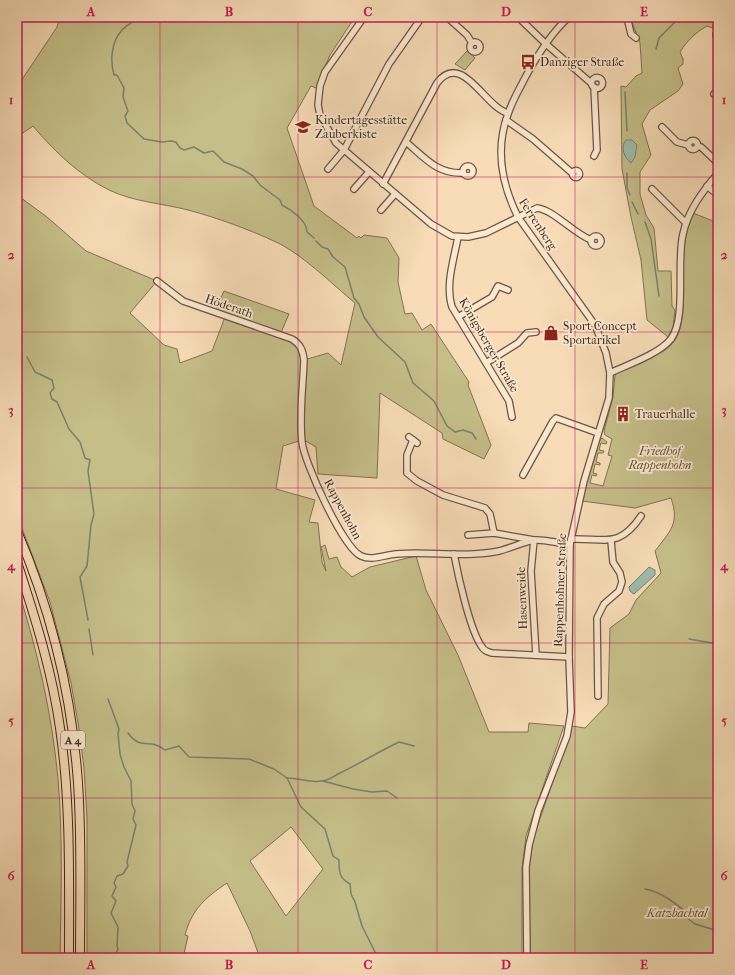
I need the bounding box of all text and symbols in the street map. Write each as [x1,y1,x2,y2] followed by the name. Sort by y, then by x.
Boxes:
[86,4,96,19] text: A
[225,4,234,19] text: B
[364,4,373,19] text: C
[501,4,511,19] text: D
[640,4,648,19] text: E
[519,53,537,71] bus stop icon: Danziger Straße
[540,55,624,69] place label: Danziger Straße
[9,92,14,107] text: 1
[722,92,727,107] text: 1
[315,113,407,141] place label: Kindertagesstätte Zauberkiste
[294,118,312,136] school or university icon: Kindertagesstätte Zauberkiste
[516,195,560,253] street label: Ferrenberg
[8,247,15,262] text: 2
[721,247,728,262] text: 2
[203,291,255,321] street label: Höderath
[456,295,522,395] street label: Königsberger Straße
[563,319,637,347] place label: Sport Concept Sportarikel
[542,324,560,342] shop icon: Sport Concept Sportarikel
[8,402,14,418] text: 3
[721,402,727,418] text: 3
[614,405,632,423] building icon: Trauerhalle
[635,407,695,421] place label: Trauerhalle
[627,444,692,472] park label: Friedhof Rappenhohn
[321,476,365,542] street label: Rappenhohn
[551,533,569,647] street label: Rappenhohner Straße
[6,558,16,574] text: 4
[719,558,729,574] text: 4
[514,566,530,630] street label: Hasenweide
[8,713,14,728] text: 5
[721,713,727,728] text: 5
[61,731,85,749] road number: A 4
[7,868,15,883] text: 6
[720,868,728,883] text: 6
[646,906,709,920] park label: Katzbachtal
[86,957,96,972] text: A
[225,957,234,972] text: B
[364,957,373,972] text: C
[501,957,511,972] text: D
[640,957,648,972] text: E

